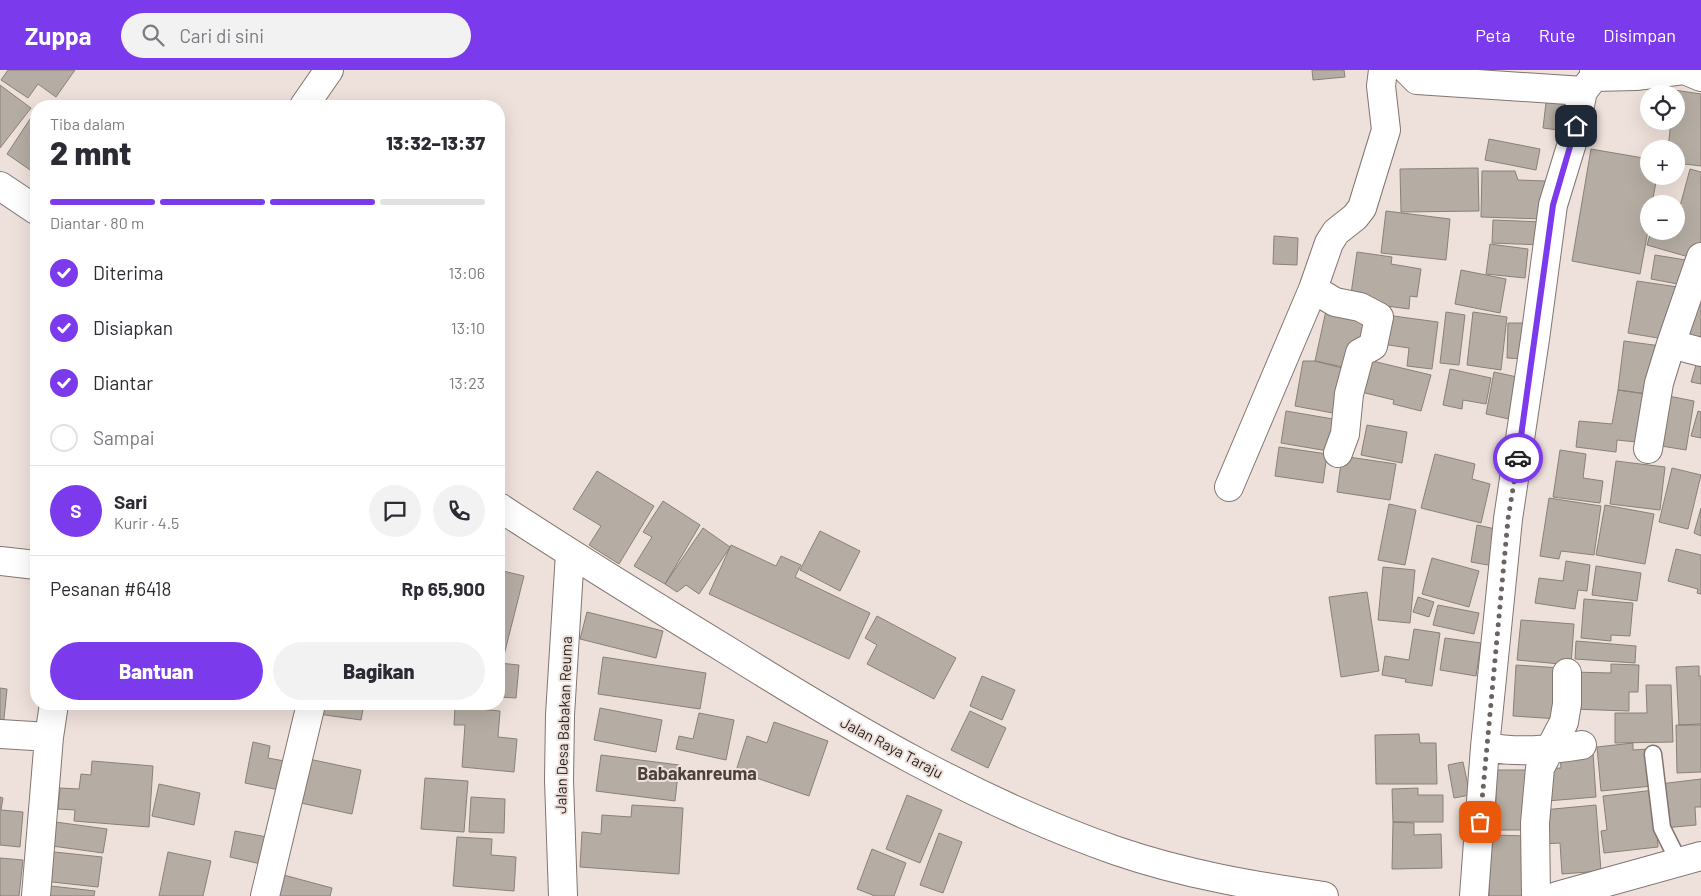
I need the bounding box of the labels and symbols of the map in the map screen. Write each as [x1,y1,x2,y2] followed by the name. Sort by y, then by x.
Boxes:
[1555,105,1597,147] pin
[1493,433,1543,483] courier
[551,636,575,814] street label: Jalan Desa Babakan Reuma
[838,712,946,782] street label: Jalan Raya Taraju
[637,762,757,784] district label: Babakanreuma
[1459,801,1501,843] pin

